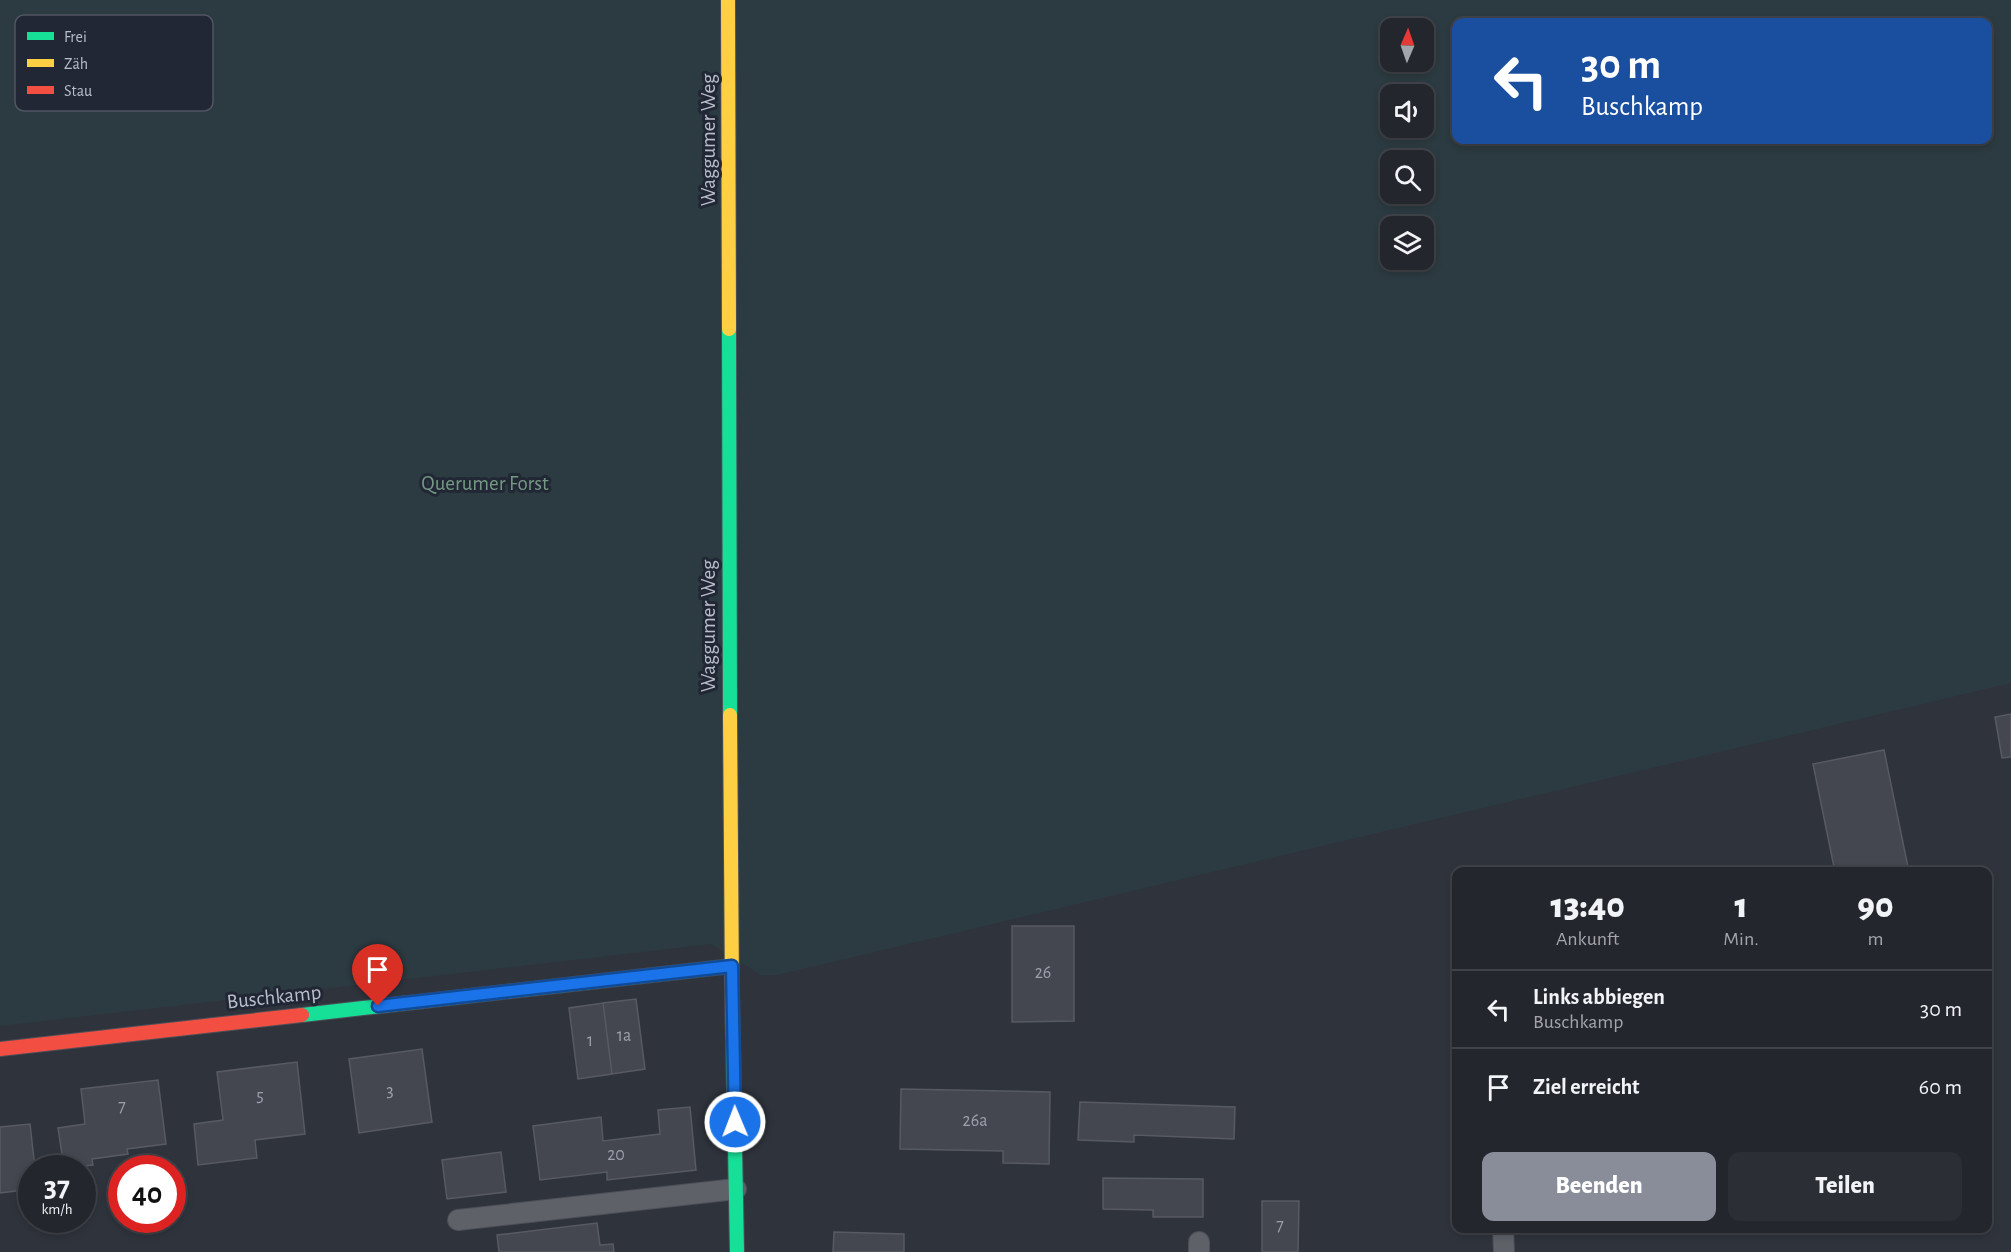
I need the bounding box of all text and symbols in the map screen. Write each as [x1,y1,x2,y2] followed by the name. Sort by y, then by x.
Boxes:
[15,15,213,111] legend
[1380,18,1434,72] north arrow
[1380,18,1434,270] map controls
[64,29,87,45] text: Frei
[1482,42,1560,120] icon: left
[1581,44,1661,86] text: 30 m
[64,56,88,72] text: Zäh
[698,73,719,206] street label: Waggumer Weg
[64,83,92,99] text: Stau
[1380,84,1434,138] button: sound
[1581,93,1703,120] text: Buschkamp
[1380,150,1434,204] button: search
[1380,216,1434,270] button: layers
[421,473,549,494] park label: Querumer Forst
[698,559,719,692] street label: Waggumer Weg
[1550,888,1625,924] text: 13:40
[1734,888,1748,924] text: 1
[1857,888,1894,924] text: 90
[1556,929,1619,949] text: Ankunft
[1723,929,1759,949] text: Min.
[1867,929,1883,949] text: m
[352,944,403,1006] pin
[361,953,394,986] icon: arrive
[1035,964,1051,982] house number: 26
[226,982,322,1012] street label: Buschkamp
[1533,986,1665,1008] text: Links abbiegen
[1482,993,1515,1026] icon: left
[1920,998,1962,1020] text: 30 m
[1533,1012,1623,1032] text: Buschkamp
[617,1027,631,1045] house number: 1a
[587,1032,593,1050] house number: 1
[1482,1071,1515,1104] icon: arrive
[1533,1076,1640,1098] text: Ziel erreicht
[1919,1076,1962,1098] text: 60 m
[386,1082,394,1100] house number: 3
[256,1087,264,1105] house number: 5
[703,1090,767,1154] position arrow
[118,1098,126,1116] house number: 7
[963,1112,987,1130] house number: 26a
[607,1146,625,1164] house number: 20
[1482,1152,1716,1221] button: Beenden
[1728,1152,1962,1221] button: Teilen
[108,1155,186,1233] speed limit sign: 40
[44,1172,70,1202] text: 37
[42,1202,72,1217] text: km/h
[1276,1217,1284,1235] house number: 7

